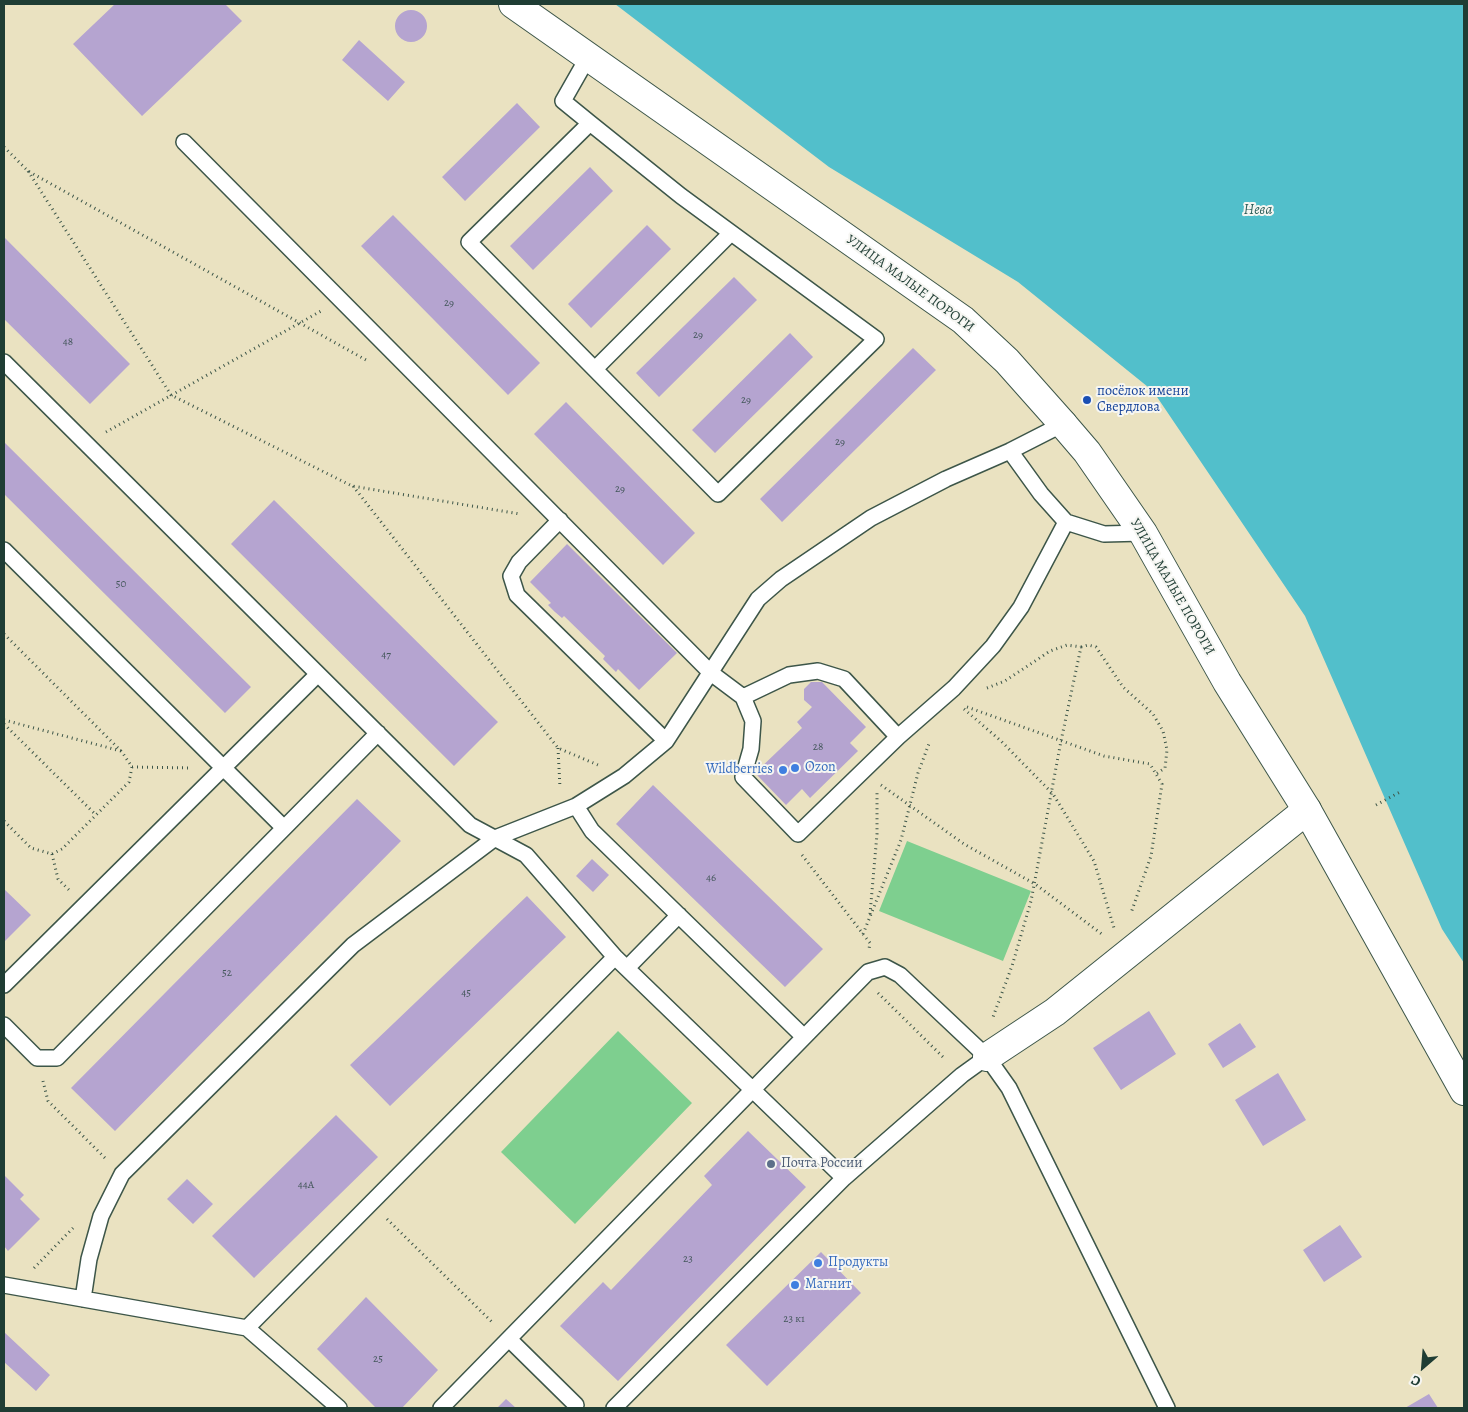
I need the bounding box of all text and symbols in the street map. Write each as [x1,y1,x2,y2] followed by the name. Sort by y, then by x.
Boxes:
[1244,201,1272,219] water label: Нева
[842,232,978,336] street label: УЛИЦА МАЛЫЕ ПОРОГИ
[444,296,454,310] house number: 29
[693,328,703,342] house number: 29
[63,335,73,349] house number: 48
[1097,384,1189,417] place label: посёлок имени Свердлова
[741,393,751,407] house number: 29
[1081,394,1093,406] marker: посёлок имени Свердлова
[835,435,845,449] house number: 29
[615,482,625,496] house number: 29
[1126,516,1218,658] street label: УЛИЦА МАЛЫЕ ПОРОГИ
[116,577,126,591] house number: 50
[381,648,391,662] house number: 47
[813,740,823,754] house number: 28
[805,760,836,776] place label: Ozon
[706,762,773,778] place label: Wildberries
[789,762,801,774] marker: Ozon
[777,764,789,776] marker: Wildberries
[706,871,716,885] house number: 46
[222,966,232,980] house number: 52
[461,986,471,1000] house number: 45
[781,1156,862,1172] place label: Почта России
[765,1158,777,1170] marker: Почта России
[298,1178,314,1192] house number: 44А
[683,1252,693,1266] house number: 23
[828,1255,888,1271] place label: Продукты
[812,1257,824,1269] marker: Продукты
[805,1277,852,1293] place label: Магнит
[789,1279,801,1291] marker: Магнит
[783,1312,805,1326] house number: 23 к1
[1398,1342,1448,1392] north arrow
[373,1352,383,1366] house number: 25
[1408,1370,1424,1391] text: С

